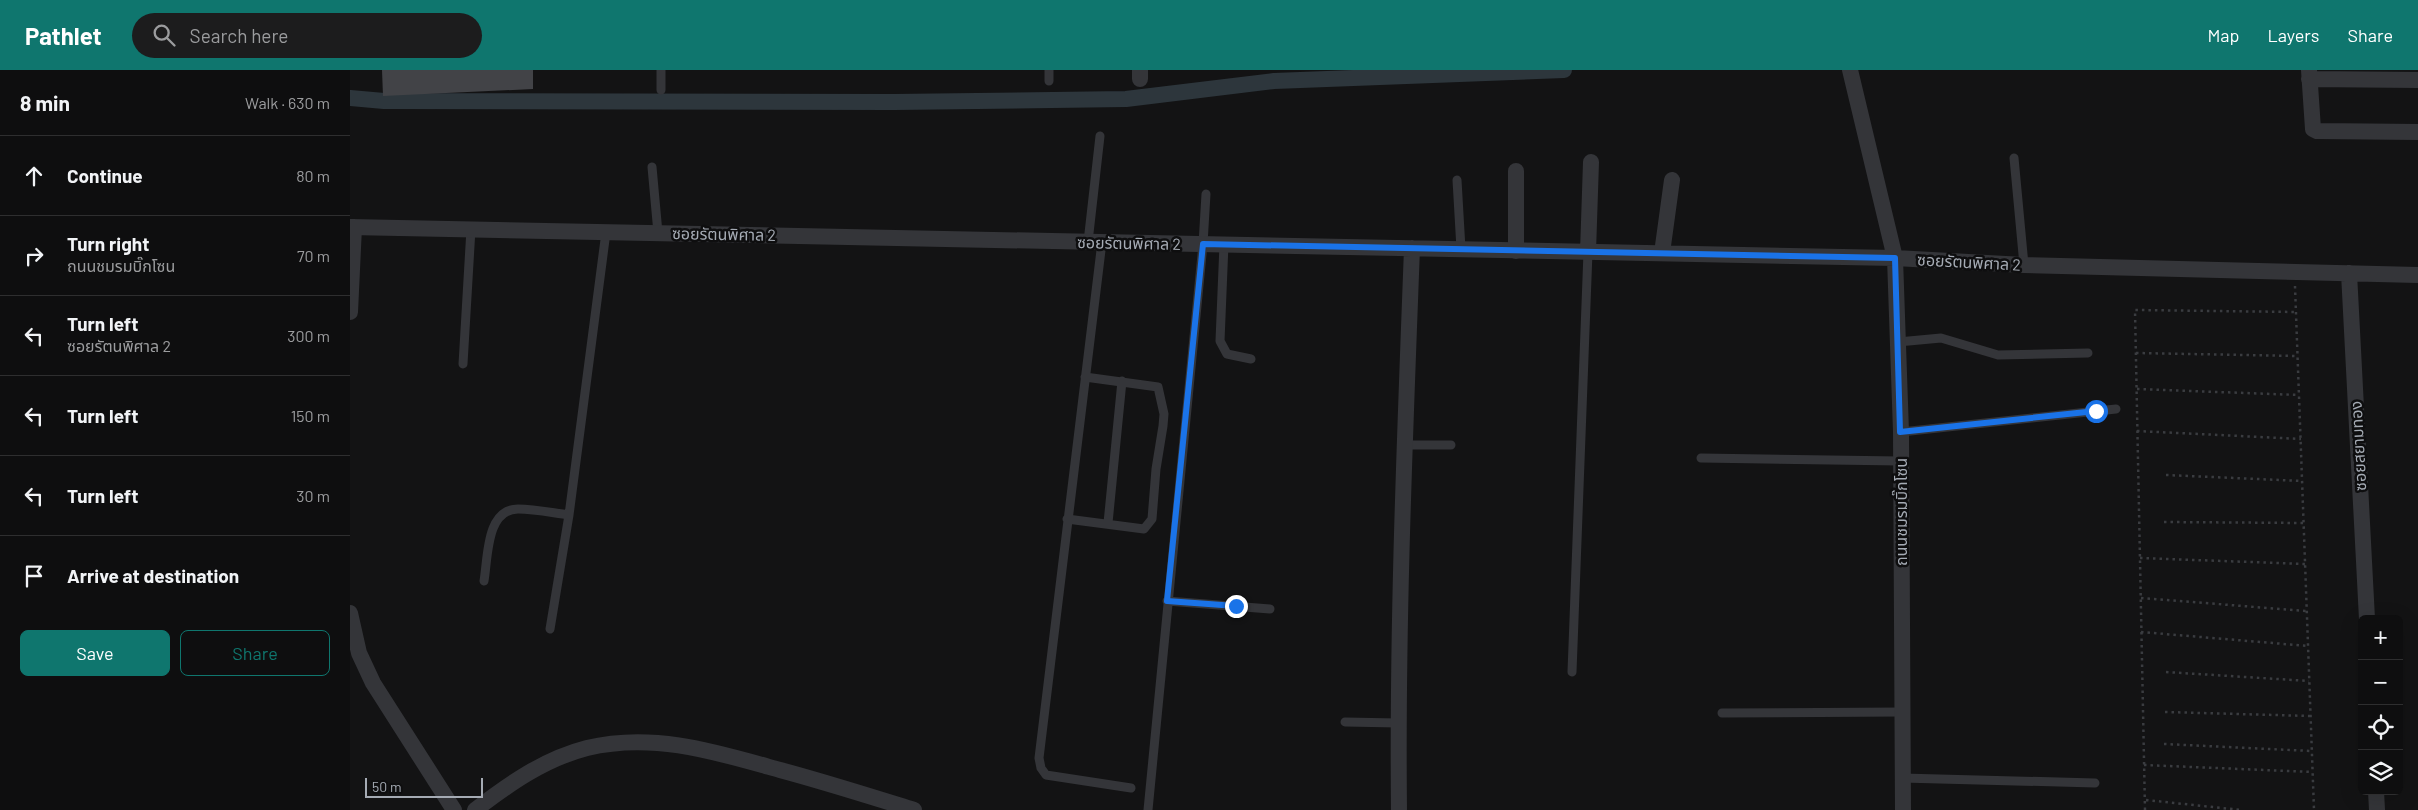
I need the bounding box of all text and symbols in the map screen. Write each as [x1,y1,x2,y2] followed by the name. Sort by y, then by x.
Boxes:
[132,13,482,58] search box
[25,21,102,50] text: Pathlet
[150,21,178,49] icon: search
[190,24,288,47] text: Search here
[2207,24,2239,46] text: Map
[2267,24,2320,46] text: Layers
[2348,24,2393,46] text: Share
[20,90,70,115] text: 8 min
[245,93,330,112] text: Walk · 630 m
[20,162,48,190] icon: ahead
[67,164,143,187] text: Continue
[296,166,330,185] text: 80 m
[672,223,776,244] street label: ซอยรัตนพิศาล 2
[67,232,149,255] text: Turn right
[1077,232,1181,253] street label: ซอยรัตนพิศาล 2
[20,242,48,270] icon: right
[297,246,330,265] text: 70 m
[1917,249,2021,274] street label: ซอยรัตนพิศาล 2
[67,256,175,275] text: ถนนชมรมบิ๊กโซน
[67,312,138,335] text: Turn left
[20,322,48,350] icon: left
[287,326,330,345] text: 300 m
[67,336,171,355] text: ซอยรัตนพิศาล 2
[2085,400,2108,423] route start
[2346,401,2369,492] street label: ซอยสยามทอง
[20,402,48,430] icon: left
[67,404,138,427] text: Turn left
[291,406,330,425] text: 150 m
[1891,458,1910,566] street label: ถนนชมรมบิ๊กโซน
[20,482,48,510] icon: left
[67,484,138,507] text: Turn left
[296,486,330,505] text: 30 m
[20,562,48,590] icon: arrive
[67,564,239,587] text: Arrive at destination
[1225,595,1248,618] route end
[2358,615,2403,795] map controls
[2358,615,2403,660] button: +
[20,630,170,676] button: Save
[180,630,330,676] button: Share
[2358,660,2403,705] button: −
[2358,705,2403,750] button: locate
[2358,750,2403,795] button: layers
[365,775,482,798] scale bar
[372,778,401,795] text: 50 m

